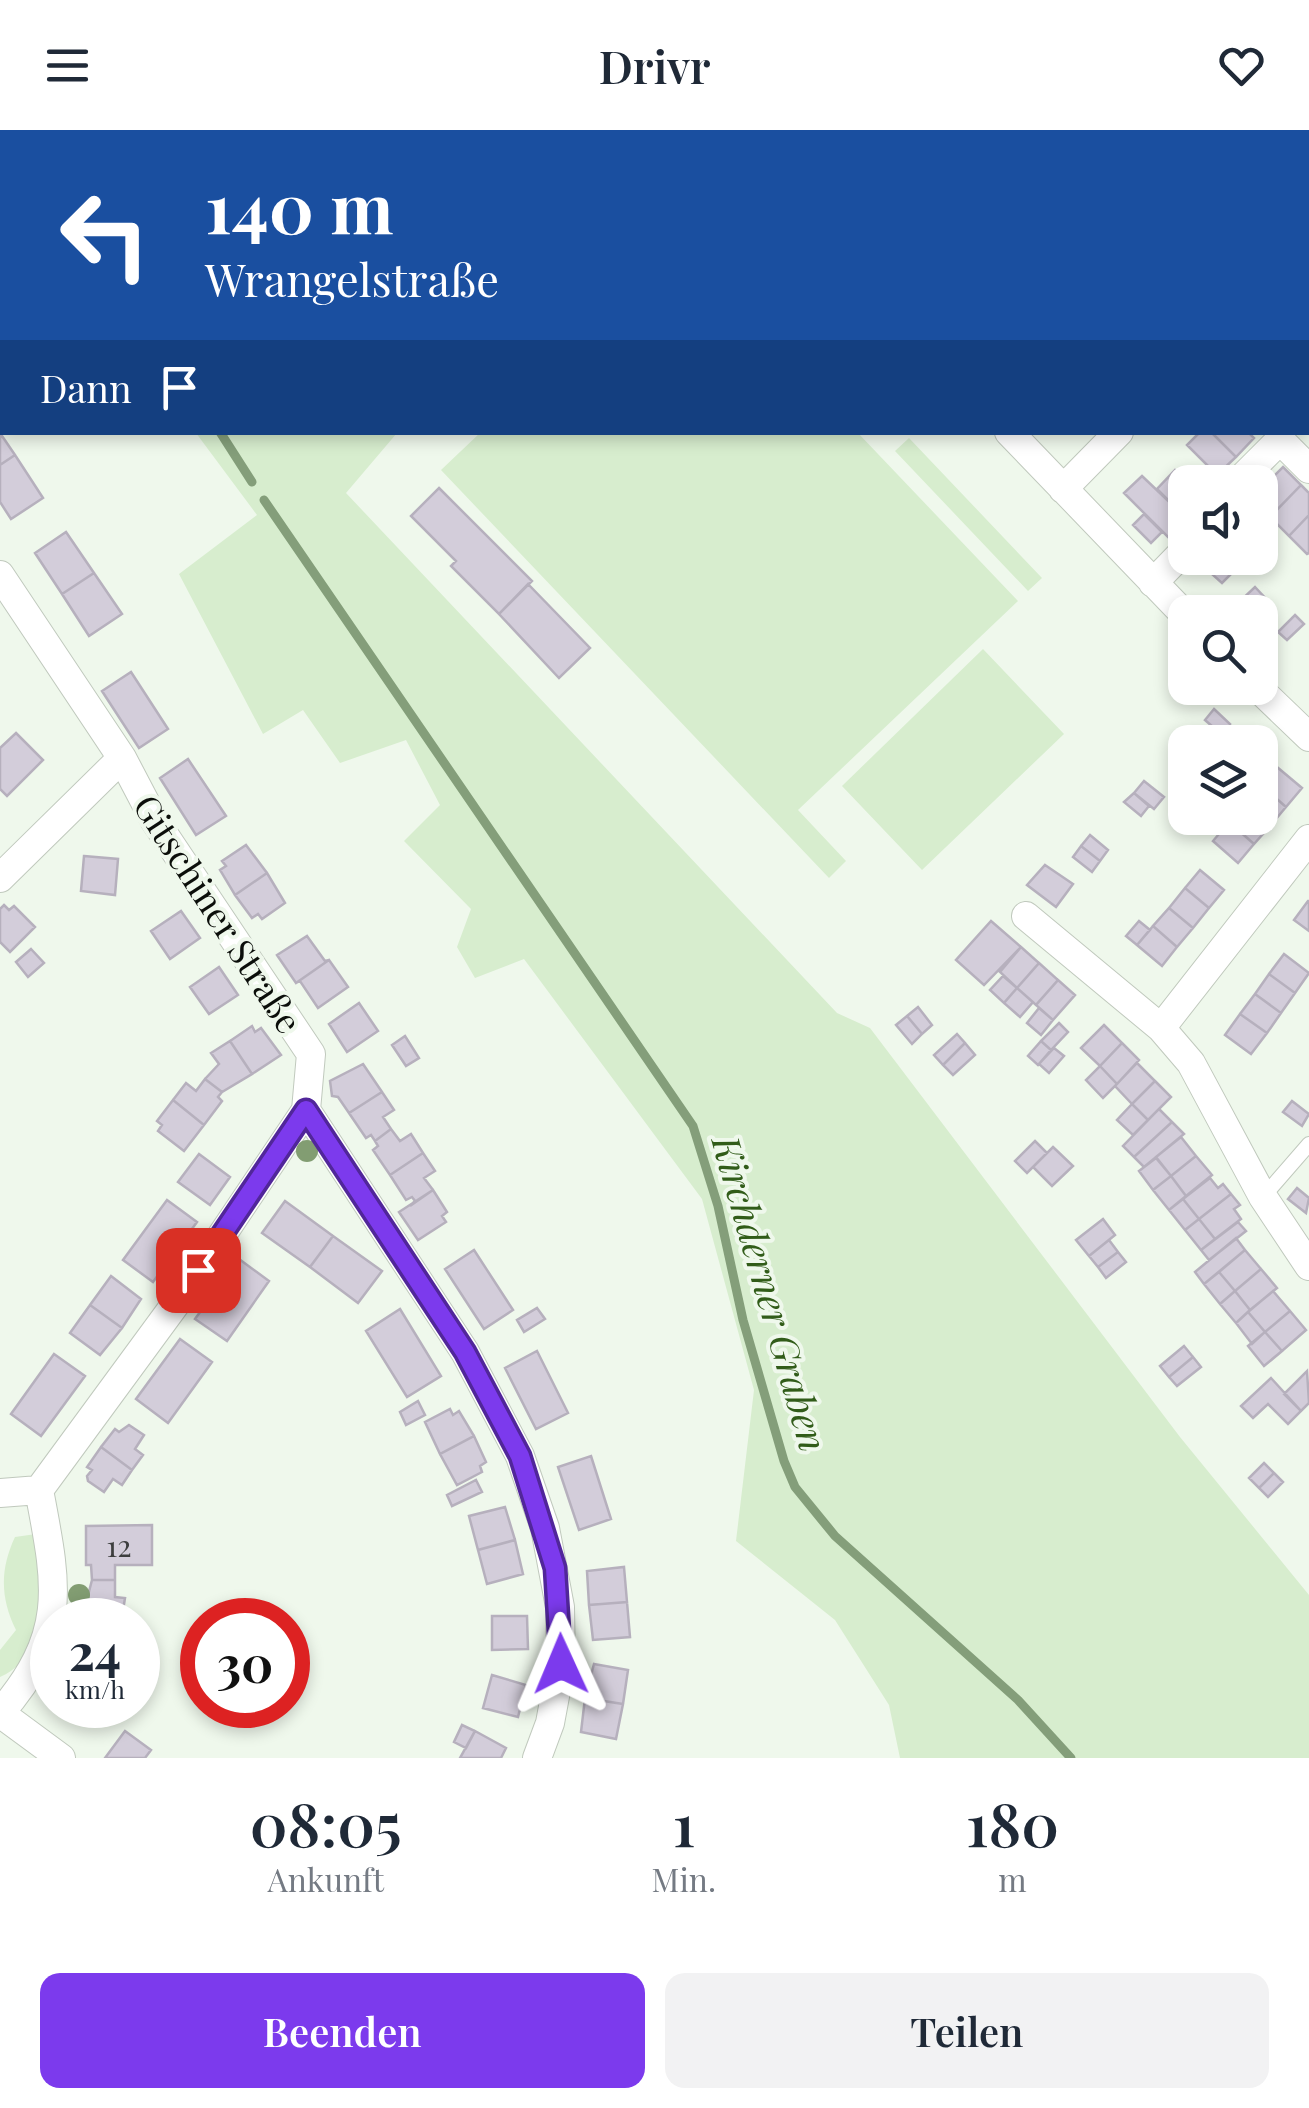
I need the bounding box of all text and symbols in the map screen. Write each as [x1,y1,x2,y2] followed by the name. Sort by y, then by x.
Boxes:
[599,35,710,95] text: Drivr
[40,38,95,93] icon: menu
[1214,38,1269,93] icon: heart
[205,158,394,252] text: 140 m
[40,170,170,300] icon: left
[205,248,499,308] text: Wrangelstraße
[152,360,207,415] icon: arrive
[40,362,132,413] text: Dann
[1168,465,1278,835] map controls
[1168,465,1278,575] button: sound
[1168,595,1278,705] button: search
[1168,725,1278,835] button: layers
[124,785,314,1041] street label: Gitschiner Straße
[701,1127,840,1457] water label: Kirchderner Graben
[156,1228,241,1313] pin
[171,1243,226,1298] icon: arrive
[106,1525,132,1565] house number: 12
[180,1598,310,1728] speed limit sign: 30
[509,1612,613,1716] position arrow
[69,1617,121,1684] text: 24
[65,1672,125,1705] text: km/h
[250,1782,402,1862] text: 08:05
[672,1782,695,1862] text: 1
[966,1782,1059,1862] text: 180
[268,1857,384,1900] text: Ankunft
[652,1857,716,1900] text: Min.
[998,1857,1027,1900] text: m
[40,1973,645,2088] button: Beenden
[665,1973,1269,2088] button: Teilen

